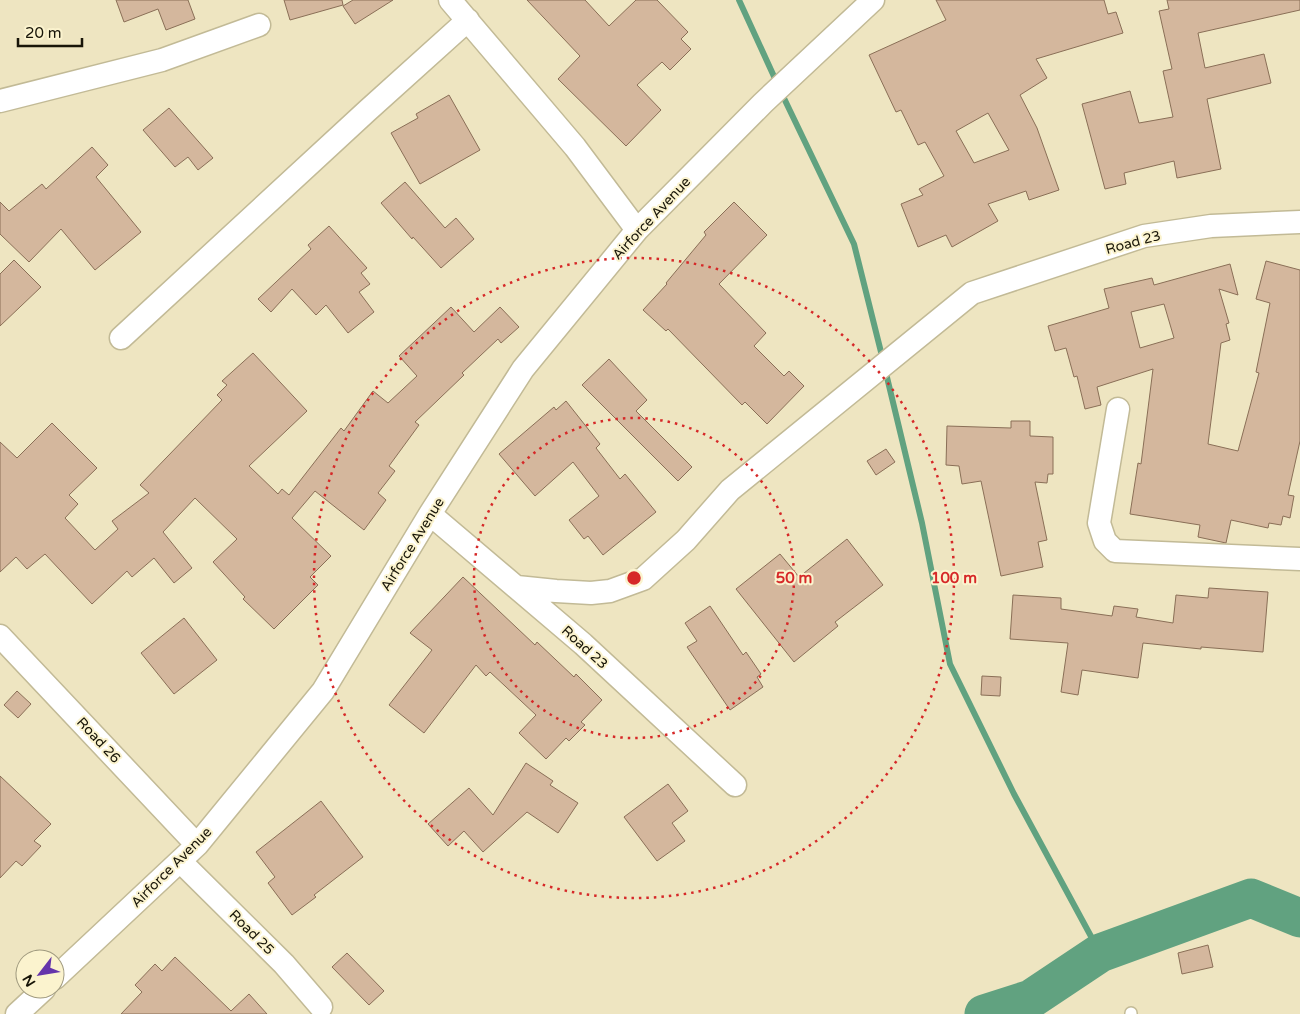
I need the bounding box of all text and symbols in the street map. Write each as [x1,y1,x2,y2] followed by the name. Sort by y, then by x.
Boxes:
[18,15,81,47] scale bar
[25,24,62,42] text: 20 m
[609,173,694,263] street label: Airforce Avenue
[1104,227,1163,258] street label: Road 23
[377,494,448,594] street label: Airforce Avenue
[625,569,643,587] centre of rings
[776,569,812,587] text: 50 m
[931,569,977,587] text: 100 m
[558,622,611,673] street label: Road 23
[73,714,124,767] street label: Road 26
[128,824,215,911] street label: Airforce Avenue
[226,906,278,958] street label: Road 25
[15,949,65,999] north arrow
[19,971,39,990] text: N

